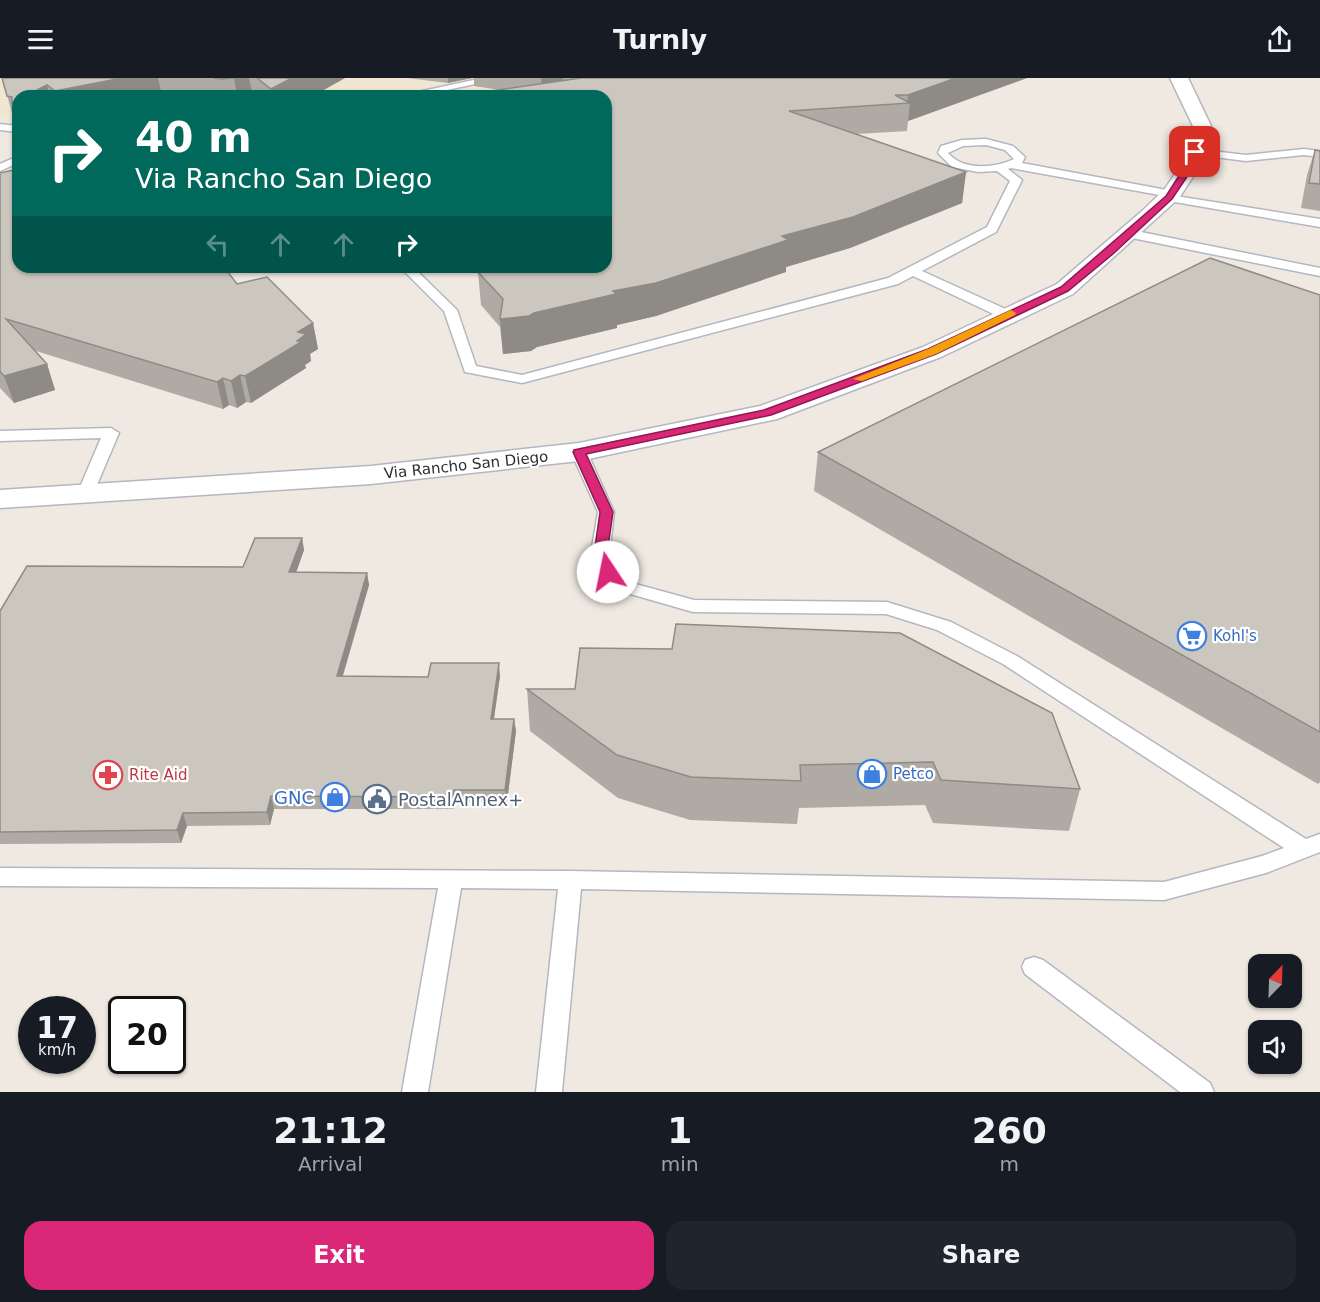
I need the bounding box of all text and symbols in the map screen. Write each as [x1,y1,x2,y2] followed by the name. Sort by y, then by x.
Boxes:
[24,23,57,56] icon: menu
[1263,23,1296,56] icon: share
[613,24,707,55] text: Turnly
[135,113,252,162] text: 40 m
[36,114,114,192] icon: right
[1169,126,1220,177] pin
[1178,135,1211,168] icon: arrive
[135,163,432,194] text: Via Rancho San Diego
[201,228,234,261] icon: left
[264,228,297,261] icon: ahead
[327,228,360,261] icon: ahead
[390,228,423,261] icon: right
[383,447,549,483] street label: Via Rancho San Diego
[576,540,640,604] position arrow
[1176,620,1208,652] supermarket icon: Kohl's
[1213,627,1257,645] place label: Kohl's
[856,758,888,790] shop icon: Petco
[92,759,124,791] pharmacy icon: Rite Aid
[893,765,934,783] place label: Petco
[129,766,187,784] place label: Rite Aid
[319,781,351,813] shop icon: GNC
[361,783,393,815] public building icon: PostalAnnex+
[274,787,314,808] place label: GNC
[398,789,523,810] place label: PostalAnnex+
[1248,954,1302,1008] north arrow
[1248,954,1302,1074] map controls
[108,996,186,1074] speed limit sign: 20
[36,1010,78,1045] text: 17
[1248,1020,1302,1074] button: sound
[38,1041,76,1059] text: km/h
[273,1110,388,1151] text: 21:12
[667,1110,692,1151] text: 1
[972,1110,1047,1151] text: 260
[298,1152,363,1176] text: Arrival
[661,1152,699,1176] text: min
[1000,1152,1019,1176] text: m
[24,1221,654,1290] button: Exit
[666,1221,1296,1290] button: Share

